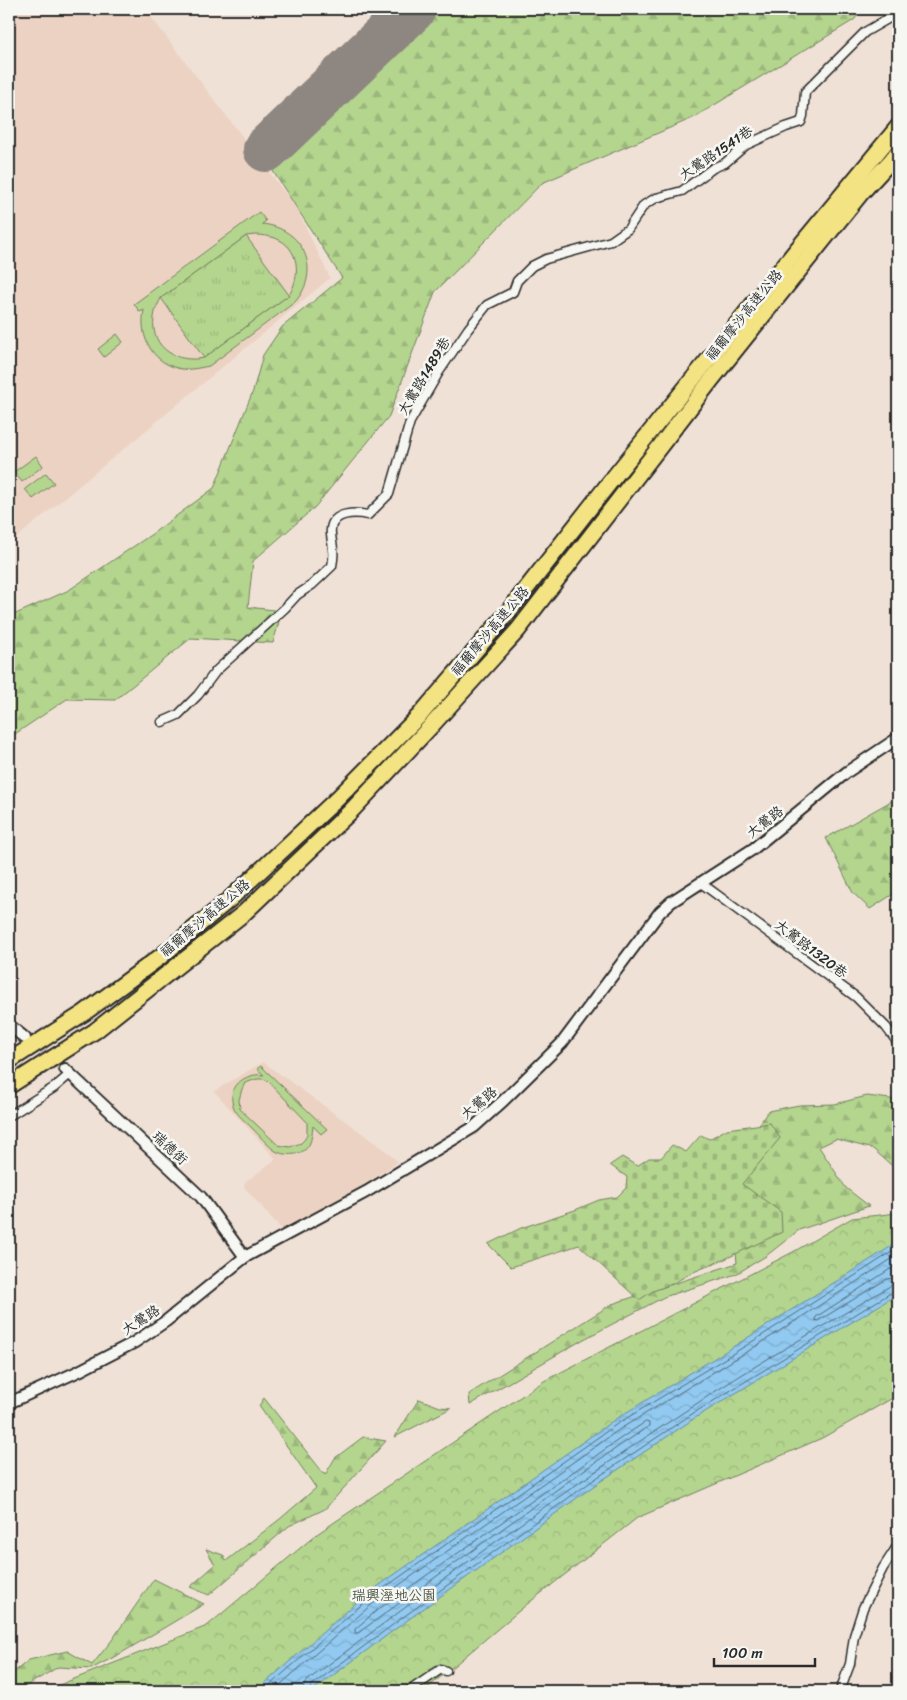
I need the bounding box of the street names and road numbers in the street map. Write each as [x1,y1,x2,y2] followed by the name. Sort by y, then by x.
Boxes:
[674,118,759,187] street label: 大鶯路1541巷
[699,264,789,366] street label: 福爾摩沙高速公路
[391,331,458,420] street label: 大鶯路1489巷
[444,580,536,682] street label: 福爾摩沙高速公路
[741,799,789,845] street label: 大鶯路
[154,872,256,964] street label: 福爾摩沙高速公路
[769,913,854,986] street label: 大鶯路1320巷
[455,1080,503,1126] street label: 大鶯路
[145,1124,194,1171] street label: 瑞德街
[117,1298,165,1342] street label: 大鶯路

